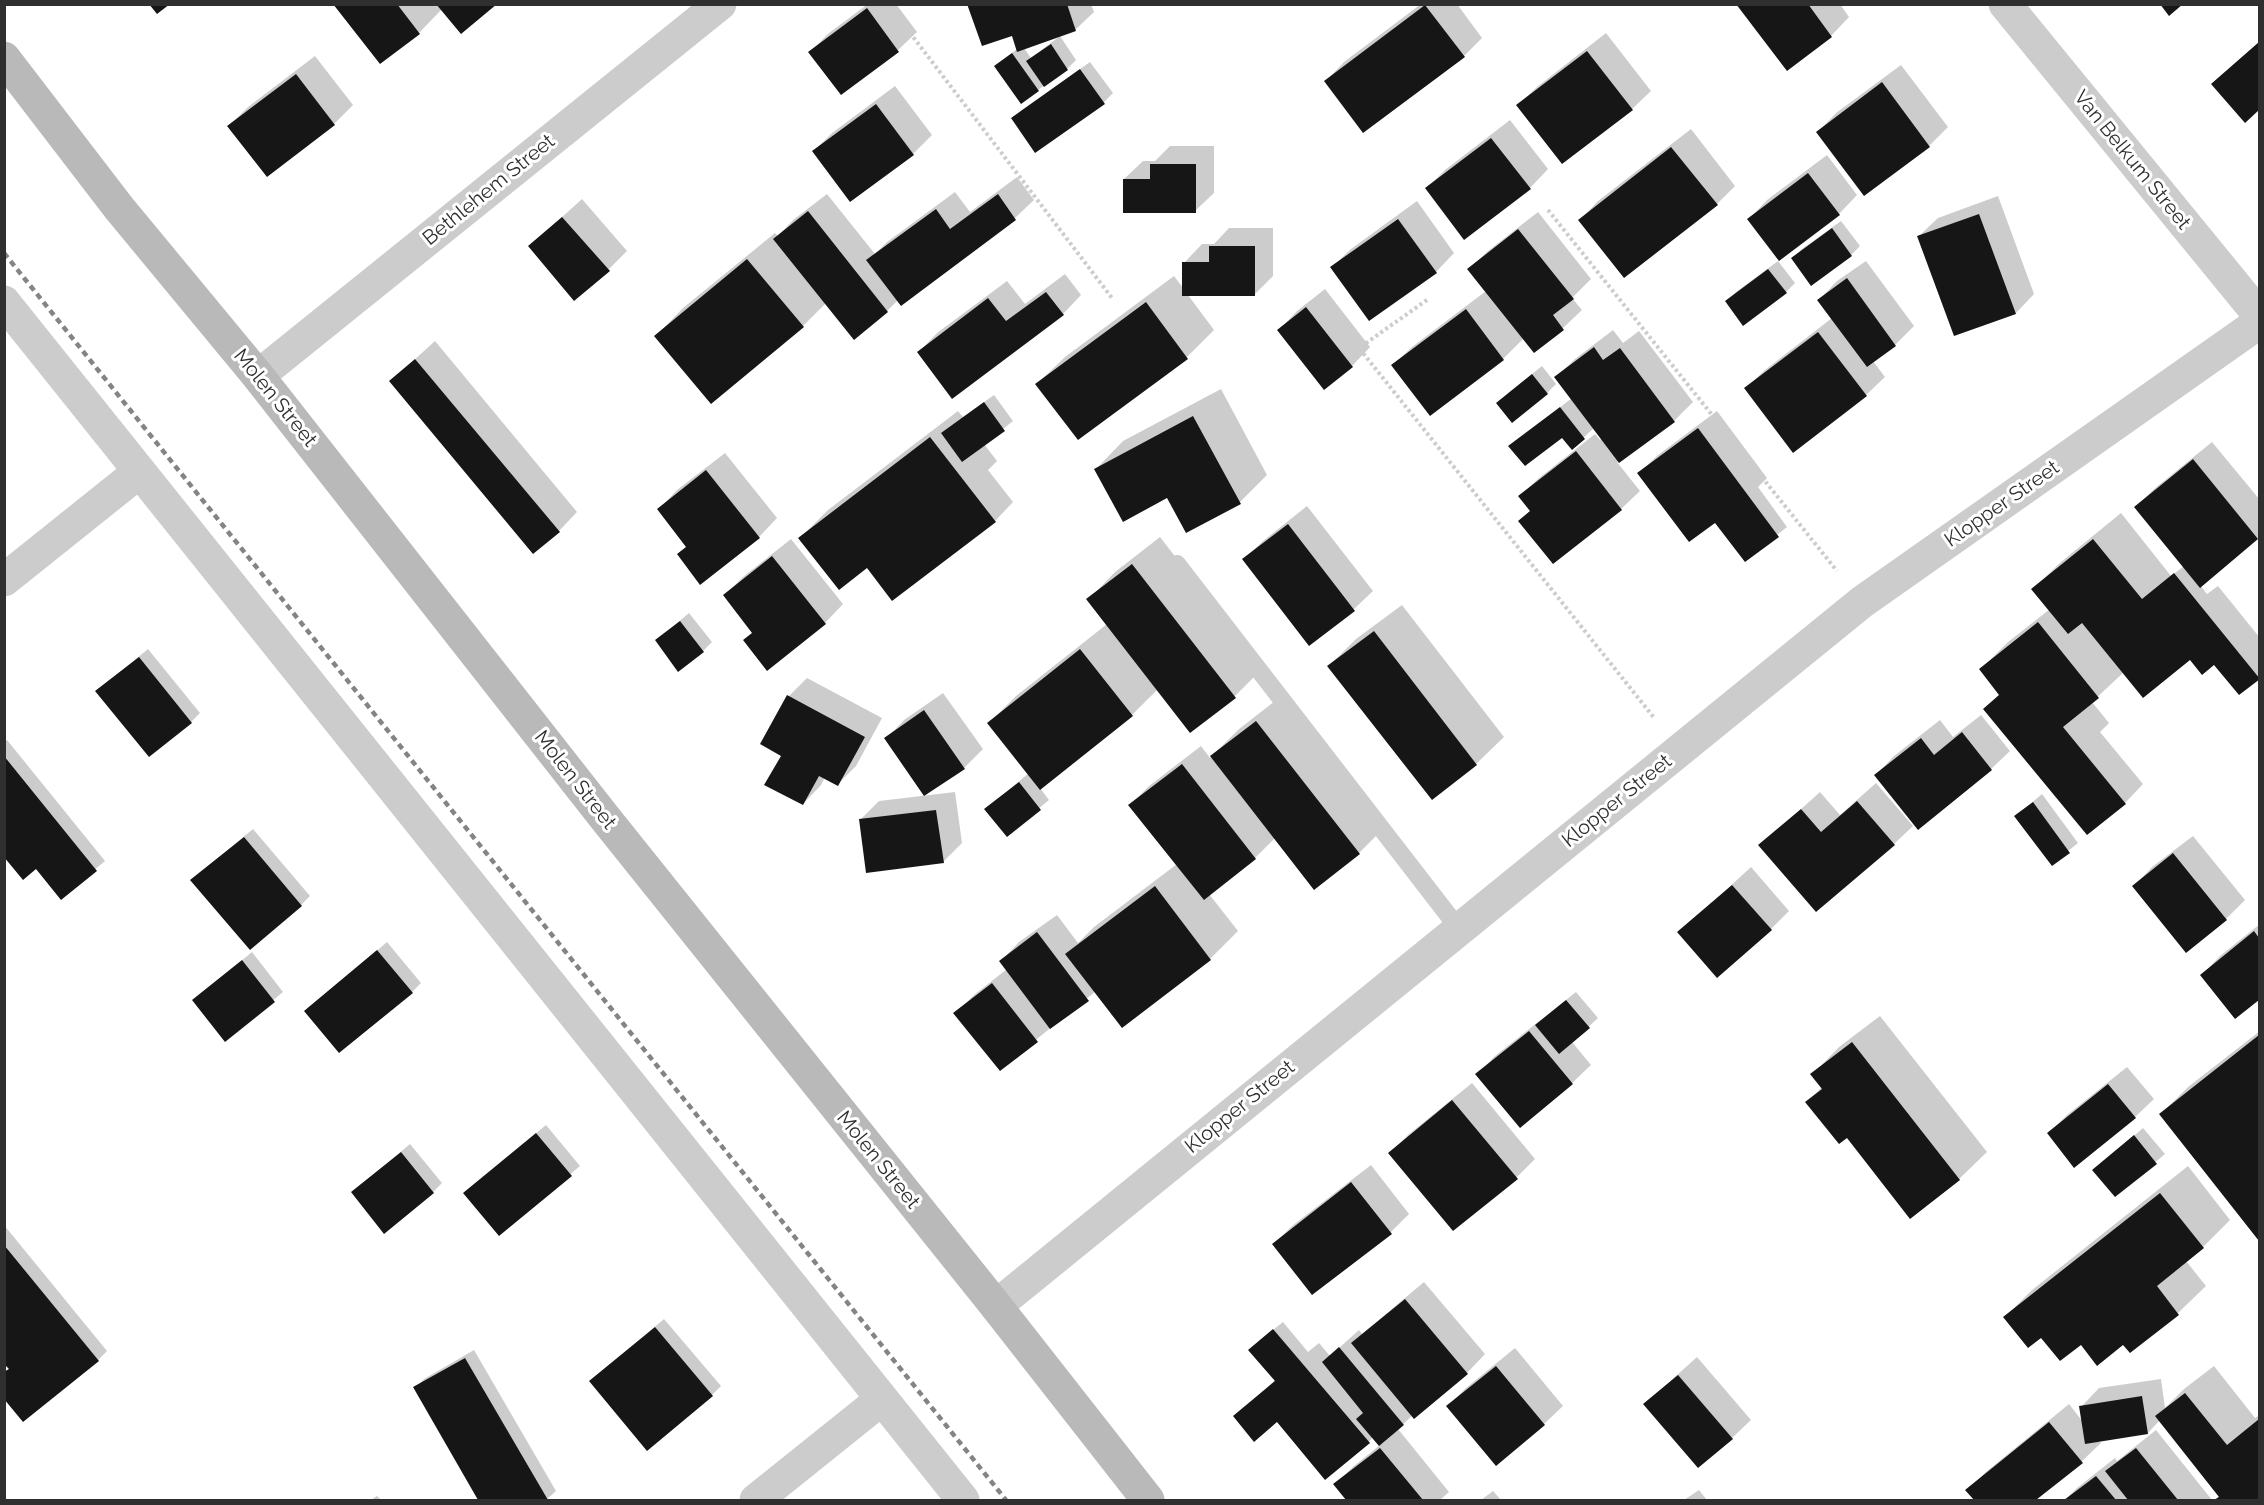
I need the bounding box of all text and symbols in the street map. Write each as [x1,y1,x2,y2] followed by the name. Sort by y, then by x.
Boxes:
[2069,86,2195,234] street label: Van Belkum Street
[418,129,560,251] street label: Bethlehem Street
[228,344,322,452] street label: Molen Street
[1940,456,2064,552] street label: Klopper Street
[529,726,621,834] street label: Molen Street
[1557,749,1677,853] street label: Klopper Street
[1180,1055,1300,1159] street label: Klopper Street
[831,1106,925,1214] street label: Molen Street

